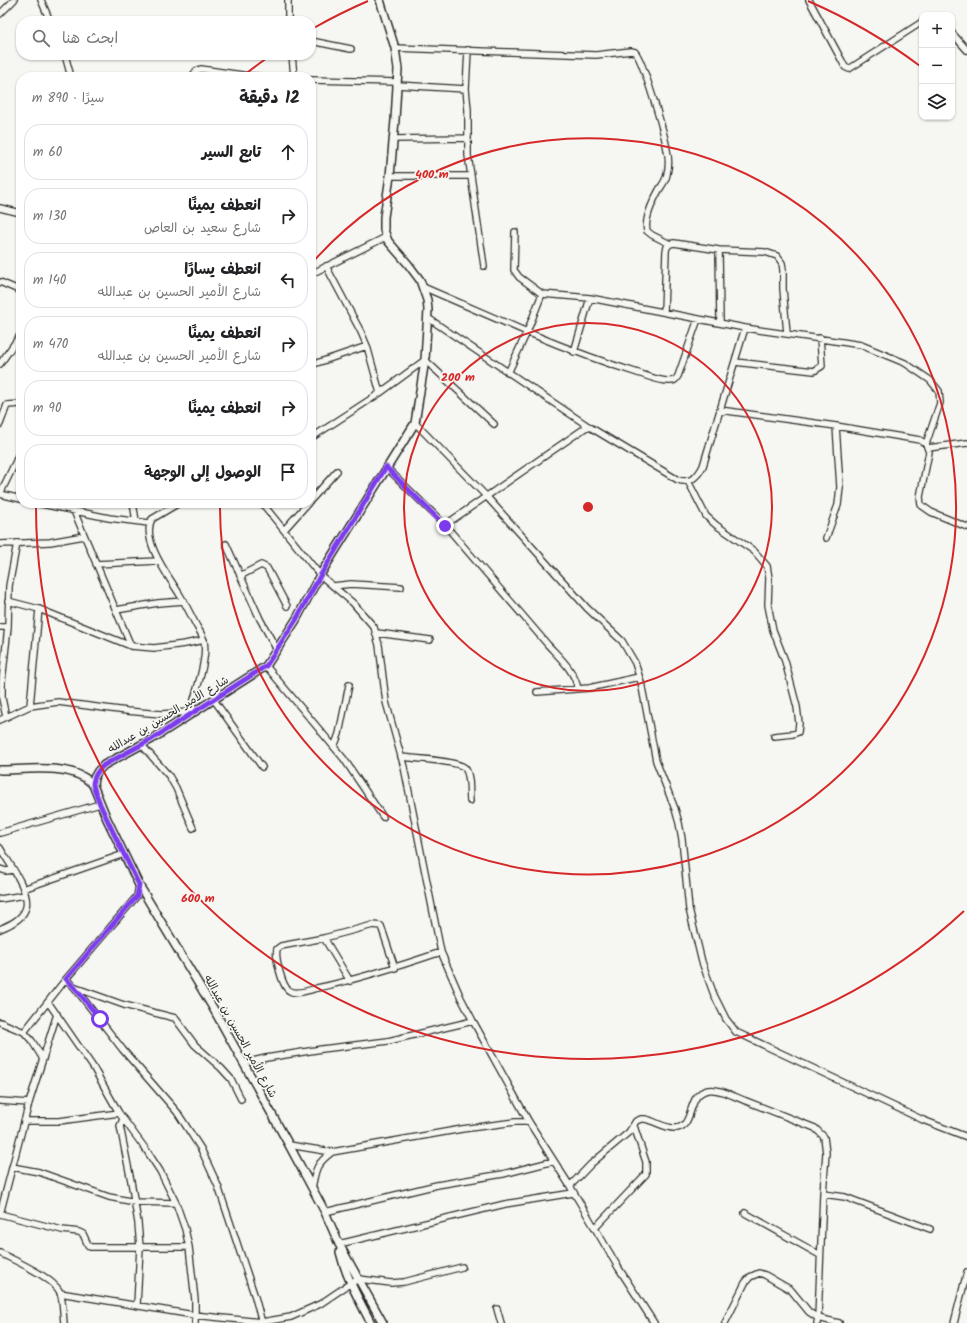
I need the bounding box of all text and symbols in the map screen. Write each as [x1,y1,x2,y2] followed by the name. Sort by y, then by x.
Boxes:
[919,12,955,120] map controls
[919,12,955,48] button: +
[16,16,316,60] search box
[30,27,52,49] icon: search
[62,27,118,51] text: ابحث هنا
[919,48,955,84] button: −
[919,84,955,120] button: layers
[239,85,300,112] text: 12 دقيقة
[32,88,104,109] text: سيرًا · 890 m
[202,141,261,165] text: تابع السير
[277,141,299,163] icon: ahead
[33,142,62,163] text: 60 m
[415,165,449,184] text: 400 m
[188,194,261,218] text: انعطف يمينًا
[277,205,299,227] icon: right
[33,206,67,227] text: 130 m
[144,218,261,239] text: شارع سعيد بن العاص
[184,258,261,282] text: انعطف يسارًا
[277,269,299,291] icon: left
[33,270,66,291] text: 140 m
[98,282,261,303] text: شارع الأمير الحسين بن عبدالله
[188,322,261,346] text: انعطف يمينًا
[277,333,299,355] icon: right
[33,334,68,355] text: 470 m
[98,346,261,367] text: شارع الأمير الحسين بن عبدالله
[441,368,475,387] text: 200 m
[188,397,261,421] text: انعطف يمينًا
[277,397,299,419] icon: right
[33,398,61,419] text: 90 m
[144,461,261,485] text: الوصول إلى الوجهة
[277,461,299,483] icon: arrive
[581,500,595,514] centre of rings
[436,517,454,535] route end
[105,672,232,758] street label: شارع الأمير الحسين بن عبدالله
[181,889,215,908] text: 600 m
[199,972,281,1101] street label: شارع الأمير الحسين بن عبدالله
[91,1010,109,1028] route start

